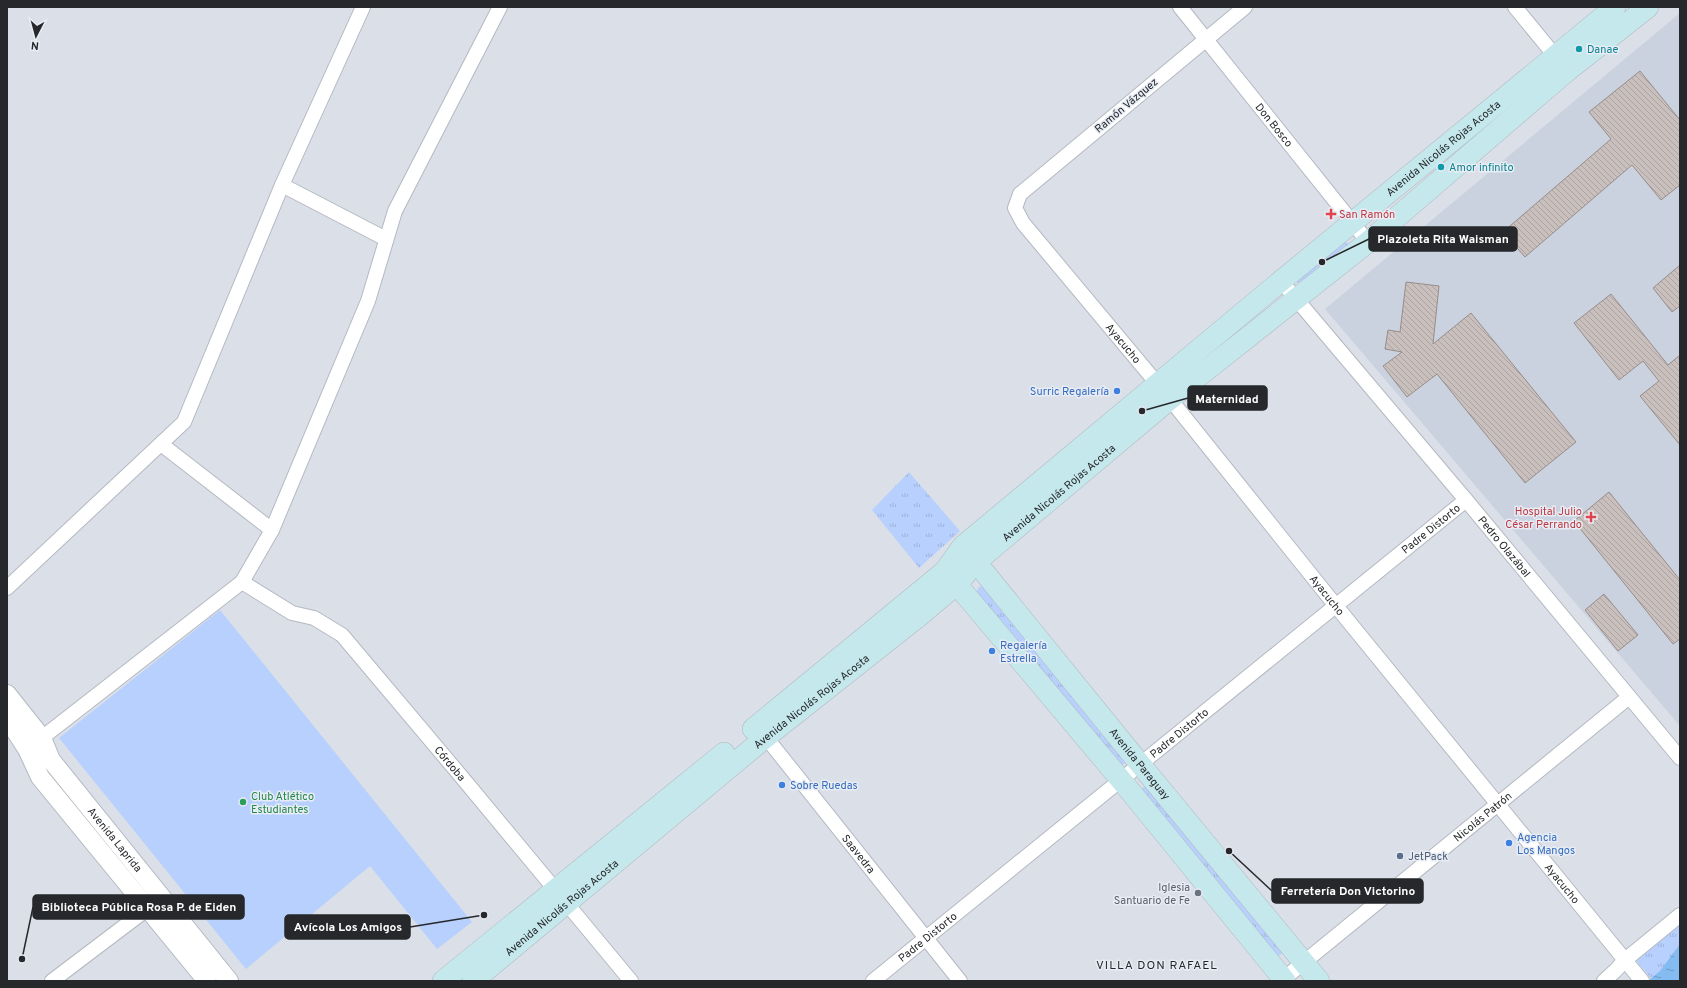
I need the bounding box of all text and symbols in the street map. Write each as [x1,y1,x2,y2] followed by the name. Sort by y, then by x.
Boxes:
[16,16,56,56] north arrow
[30,38,40,52] text: N
[1587,43,1618,57] place label: Danae
[1574,44,1584,54] marker: Danae
[1092,75,1161,136] street label: Ramón Vázquez
[1384,98,1504,200] street label: Avenida Nicolás Rojas Acosta
[1252,101,1295,150] street label: Don Bosco
[1449,161,1514,175] place label: Amor infinito
[1436,162,1446,172] marker: Amor infinito
[1339,208,1395,222] place label: San Ramón
[1326,209,1336,219] marker: San Ramón
[1369,227,1517,251] callout: Plazoleta Rita Waisman
[1377,232,1509,248] text: Plazoleta Rita Waisman
[1102,321,1143,367] street label: Ayacucho
[1030,385,1109,399] place label: Surric Regalería
[1112,386,1122,396] marker: Surric Regalería
[1188,386,1267,410] callout: Maternidad
[1195,392,1259,408] text: Maternidad
[1000,442,1119,545] street label: Avenida Nicolás Rojas Acosta
[1399,501,1463,557] street label: Padre Distorto
[1505,505,1582,532] place label: Hospital Julio César Perrando
[1585,511,1597,523] marker: Hospital Julio César Perrando
[1474,514,1533,580] street label: Pedro Olazábal
[1306,573,1347,619] street label: Ayacucho
[1000,639,1047,666] place label: Regalería Estrella
[987,646,997,656] marker: Regalería Estrella
[751,652,873,752] street label: Avenida Nicolás Rojas Acosta
[1147,706,1212,762] street label: Padre Distorto
[1106,725,1173,803] street label: Avenida Paraguay
[431,743,468,785] street label: Córdoba
[790,779,858,793] place label: Sobre Ruedas
[777,780,787,790] marker: Sobre Ruedas
[1451,789,1515,845] street label: Nicolás Patrón
[251,790,314,817] place label: Club Atlético Estudiantes
[238,797,248,807] marker: Club Atlético Estudiantes
[84,805,145,876] street label: Avenida Laprida
[1517,831,1575,858] place label: Agencia Los Mangos
[838,832,878,877] street label: Saavedra
[1504,838,1514,848] marker: Agencia Los Mangos
[1408,850,1448,864] place label: JetPack
[1395,851,1405,861] marker: JetPack
[502,857,622,960] street label: Avenida Nicolás Rojas Acosta
[1541,861,1582,907] street label: Ayacucho
[1272,879,1423,903] callout: Ferretería Don Victorino
[1114,881,1190,908] place label: Iglesia Santuario de Fe
[1281,884,1416,900] text: Ferretería Don Victorino
[1193,888,1203,898] marker: Iglesia Santuario de Fe
[33,895,244,919] callout: Biblioteca Pública Rosa P. de Eiden
[42,900,236,916] text: Biblioteca Pública Rosa P. de Eiden
[896,910,960,966] street label: Padre Distorto
[285,915,410,939] callout: Avícola Los Amigos
[294,920,402,936] text: Avícola Los Amigos
[1096,958,1218,974] district label: VILLA DON RAFAEL

